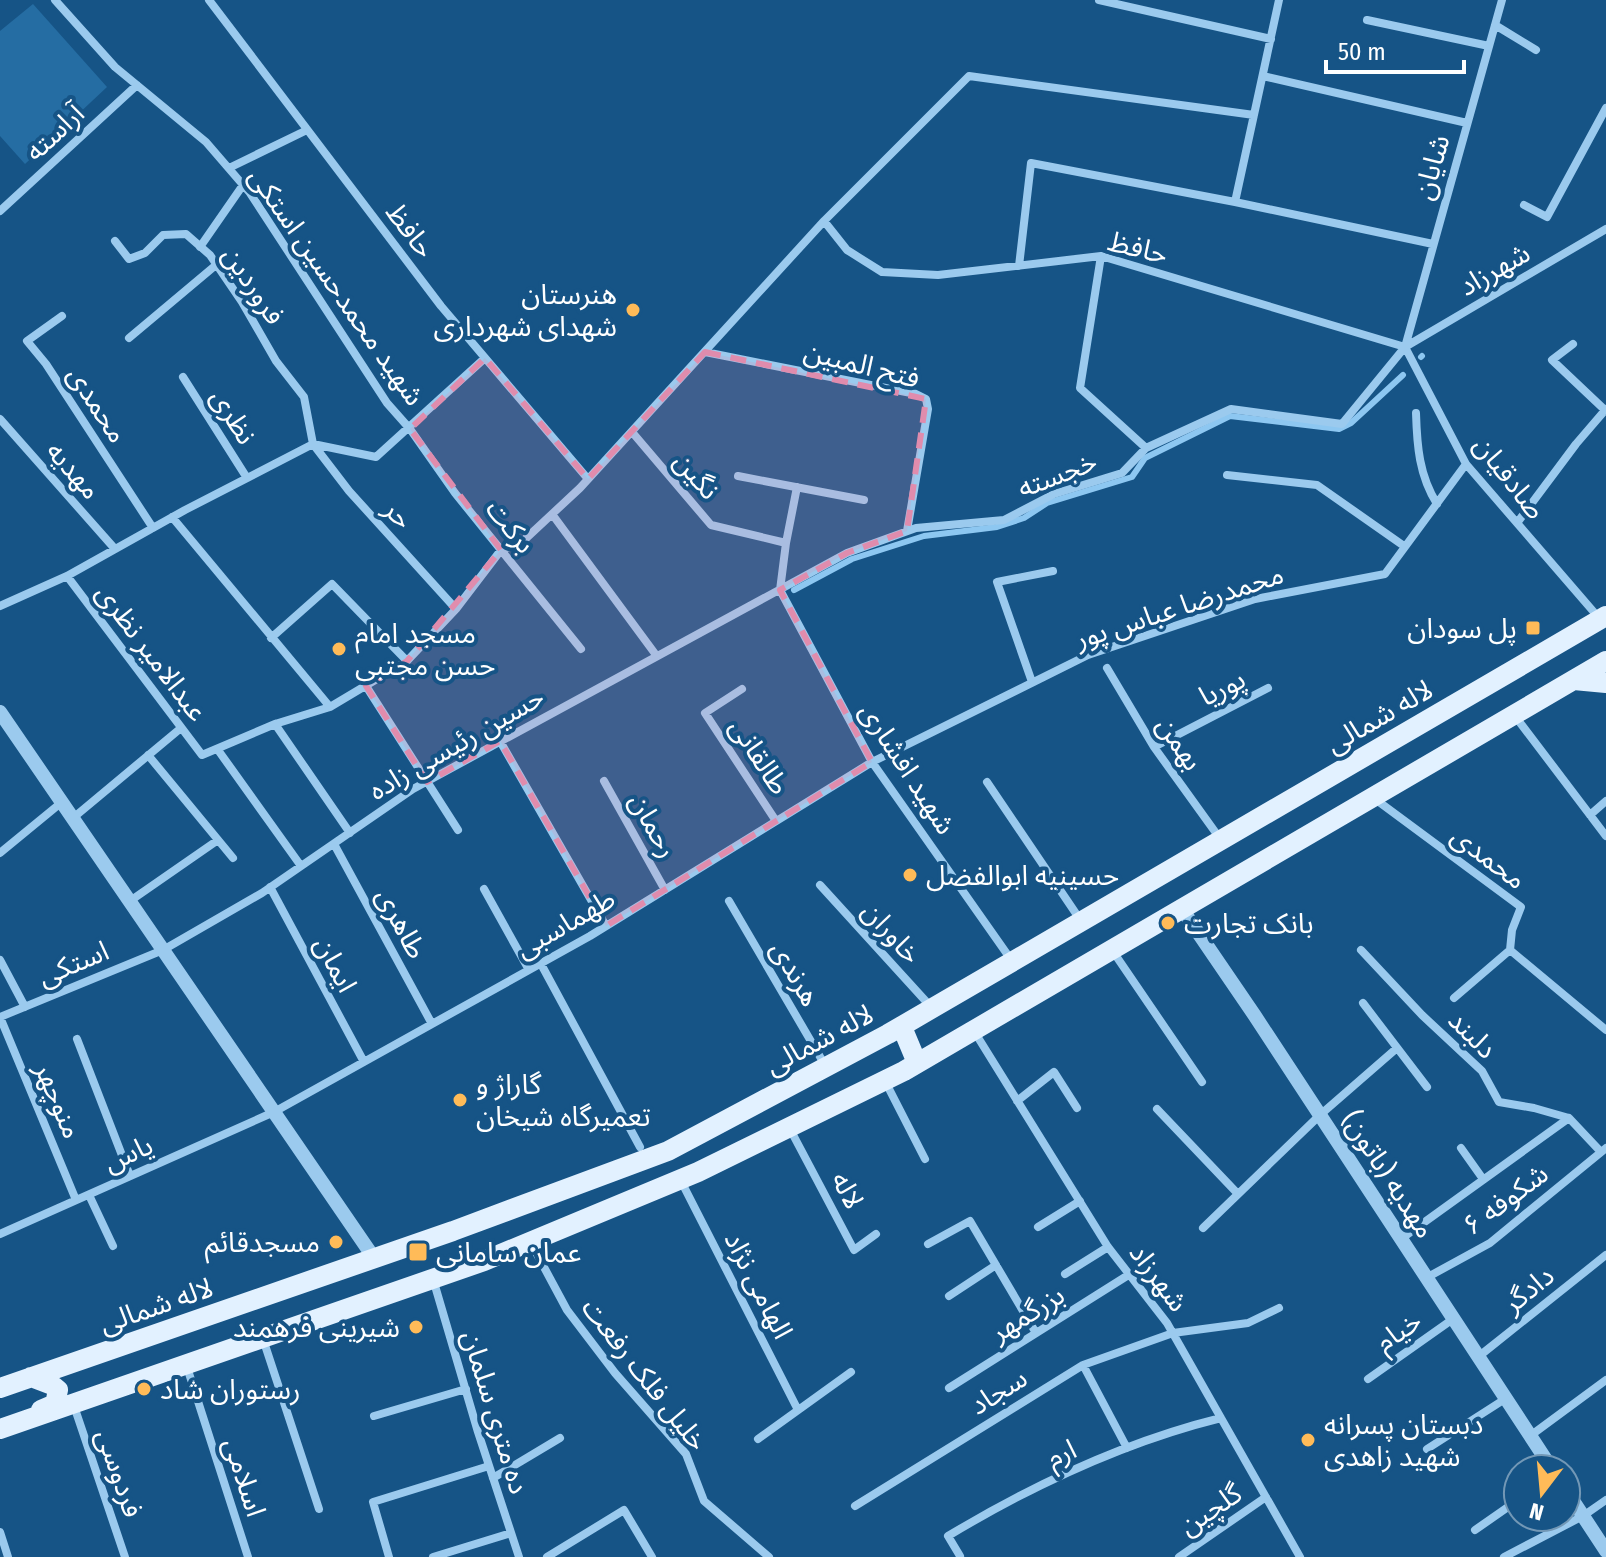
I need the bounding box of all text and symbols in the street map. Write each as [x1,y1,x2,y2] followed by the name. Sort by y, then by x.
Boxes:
[1326,24,1464,74] scale bar
[1338,38,1386,66] text: 50 m
[18,96,92,168] street label: آراسته
[1407,131,1456,203] street label: شایان
[242,161,431,412] street label: شهید محمدحسین استکی
[379,196,442,264] street label: حافظ
[1105,224,1171,271] street label: حافظ
[1453,236,1536,303] street label: شهرزاد
[215,240,292,331] street label: فروردین
[433,278,617,343] place label: هنرستان شهدای شهرداری
[624,301,642,319] marker: هنرستان شهدای شهرداری
[800,334,923,399] street label: فتح المبین
[61,360,135,449] street label: محمدی
[204,382,263,450] street label: نظری
[1467,429,1552,526] street label: صادقیان
[40,435,108,506] street label: مهدیه
[1013,444,1101,505] street label: خجسته
[667,445,726,506] street label: نگین
[376,492,420,536] street label: حر
[479,493,542,560] street label: برکت
[1070,557,1288,657] street label: محمدرضا عباس پور
[89,577,214,728] street label: عبدالامیر نظری
[1407,612,1517,646] place label: پل سودان
[355,617,496,682] place label: مسجد امام حسن مجتبی
[1524,619,1542,637] marker: پل سودان
[330,640,348,658] marker: مسجد امام حسن مجتبی
[1194,662,1251,714] street label: پوریا
[1320,673,1439,760] street label: لاله شمالی
[363,680,550,807] street label: حسین رئیسی زاده
[853,696,962,840] street label: شهید افشاری
[1150,710,1210,777] street label: بهمن
[723,712,796,801] street label: طالقانی
[622,787,685,863] street label: رحمان
[1445,819,1533,896] street label: محمدی
[926,859,1119,892] place label: حسینیه ابوالفضل
[901,866,919,884] marker: حسینیه ابوالفضل
[369,882,434,964] street label: طاهری
[510,882,621,965] street label: طهماسبی
[855,894,928,970] street label: خاوران
[1184,907,1314,940] place label: بانک تجارت
[1159,914,1177,932] marker: بانک تجارت
[307,931,364,998] street label: ایمان
[33,934,114,993] street label: استکی
[764,935,827,1012] street label: هرندی
[759,997,879,1082] street label: لاله شمالی
[1442,1003,1504,1065] street label: دلبند
[26,1056,89,1144] street label: منوچهر
[476,1068,651,1133] place label: گاراژ و تعمیرگاه شیخان
[451,1091,469,1109] marker: گاراژ و تعمیرگاه شیخان
[1335,1104,1442,1244] street label: مهدیه (باتون)
[98,1128,158,1179] street label: یاس
[1456,1157,1554,1242] street label: شکوفه ۶
[824,1166,871,1214] street label: لاله
[205,1226,320,1264] place label: مسجدقائم
[717,1226,800,1344] street label: الهامی نژاد
[327,1233,345,1251] marker: مسجدقائم
[436,1236,581,1269] place label: عمان سامانی
[1122,1237,1195,1318] street label: شهرزاد
[407,1241,429,1263] marker: عمان سامانی
[1495,1259,1560,1320] street label: دادگر
[95,1271,217,1340] street label: لاله شمالی
[983,1278,1070,1349] street label: بزرگمهر
[575,1292,714,1457] street label: خلیل فلک رفعت
[1369,1304,1430,1362] street label: خیام
[233,1311,400,1344] place label: شیرینی فرهمند
[407,1318,425,1336] marker: شیرینی فرهمند
[455,1326,536,1498] street label: ده متری سلمان
[964,1361,1033,1422] street label: سجاد
[160,1373,301,1406] place label: رستوران شاد
[135,1380,153,1398] marker: رستوران شاد
[1324,1408,1483,1473] place label: دبستان پسرانه شهید زاهدی
[89,1425,150,1522] street label: فردوسی
[1299,1431,1317,1449] marker: دبستان پسرانه شهید زاهدی
[1041,1432,1083,1478] street label: ارم
[216,1434,273,1521] street label: اسلامی
[1502,1453,1582,1533] north arrow
[1173,1476,1249,1543] street label: گلچین
[1527,1497,1547,1527] text: N

